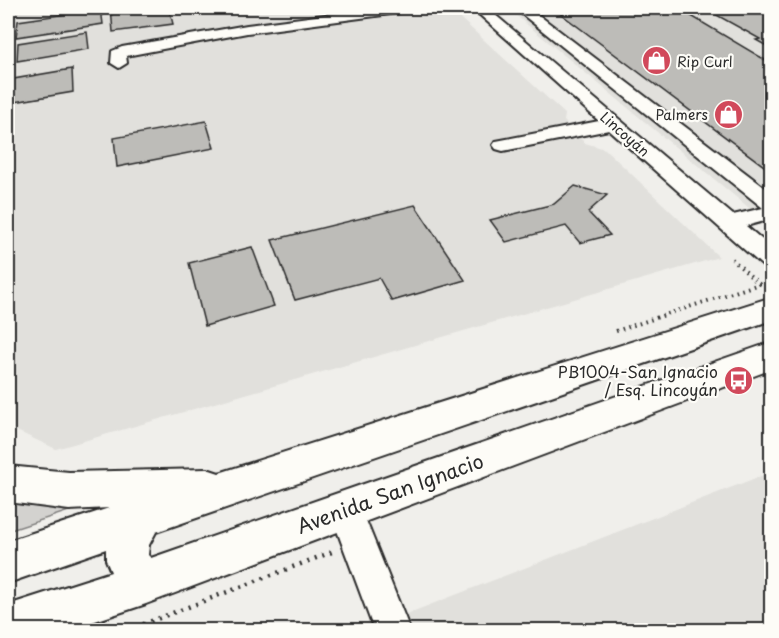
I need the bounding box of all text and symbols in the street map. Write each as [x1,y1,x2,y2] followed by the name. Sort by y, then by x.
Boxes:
[640,45,672,77] shop icon: Rip Curl
[677,51,733,72] place label: Rip Curl
[713,98,745,130] shop icon: Palmers
[655,104,708,125] place label: Palmers
[596,107,654,161] street label: Lincoyán
[558,359,718,401] place label: PB1004-San Ignacio / Esq. Lincoyán
[723,364,755,396] bus stop icon: PB1004-San Ignacio / Esq. Lincoyán
[292,445,488,541] street label: Avenida San Ignacio

